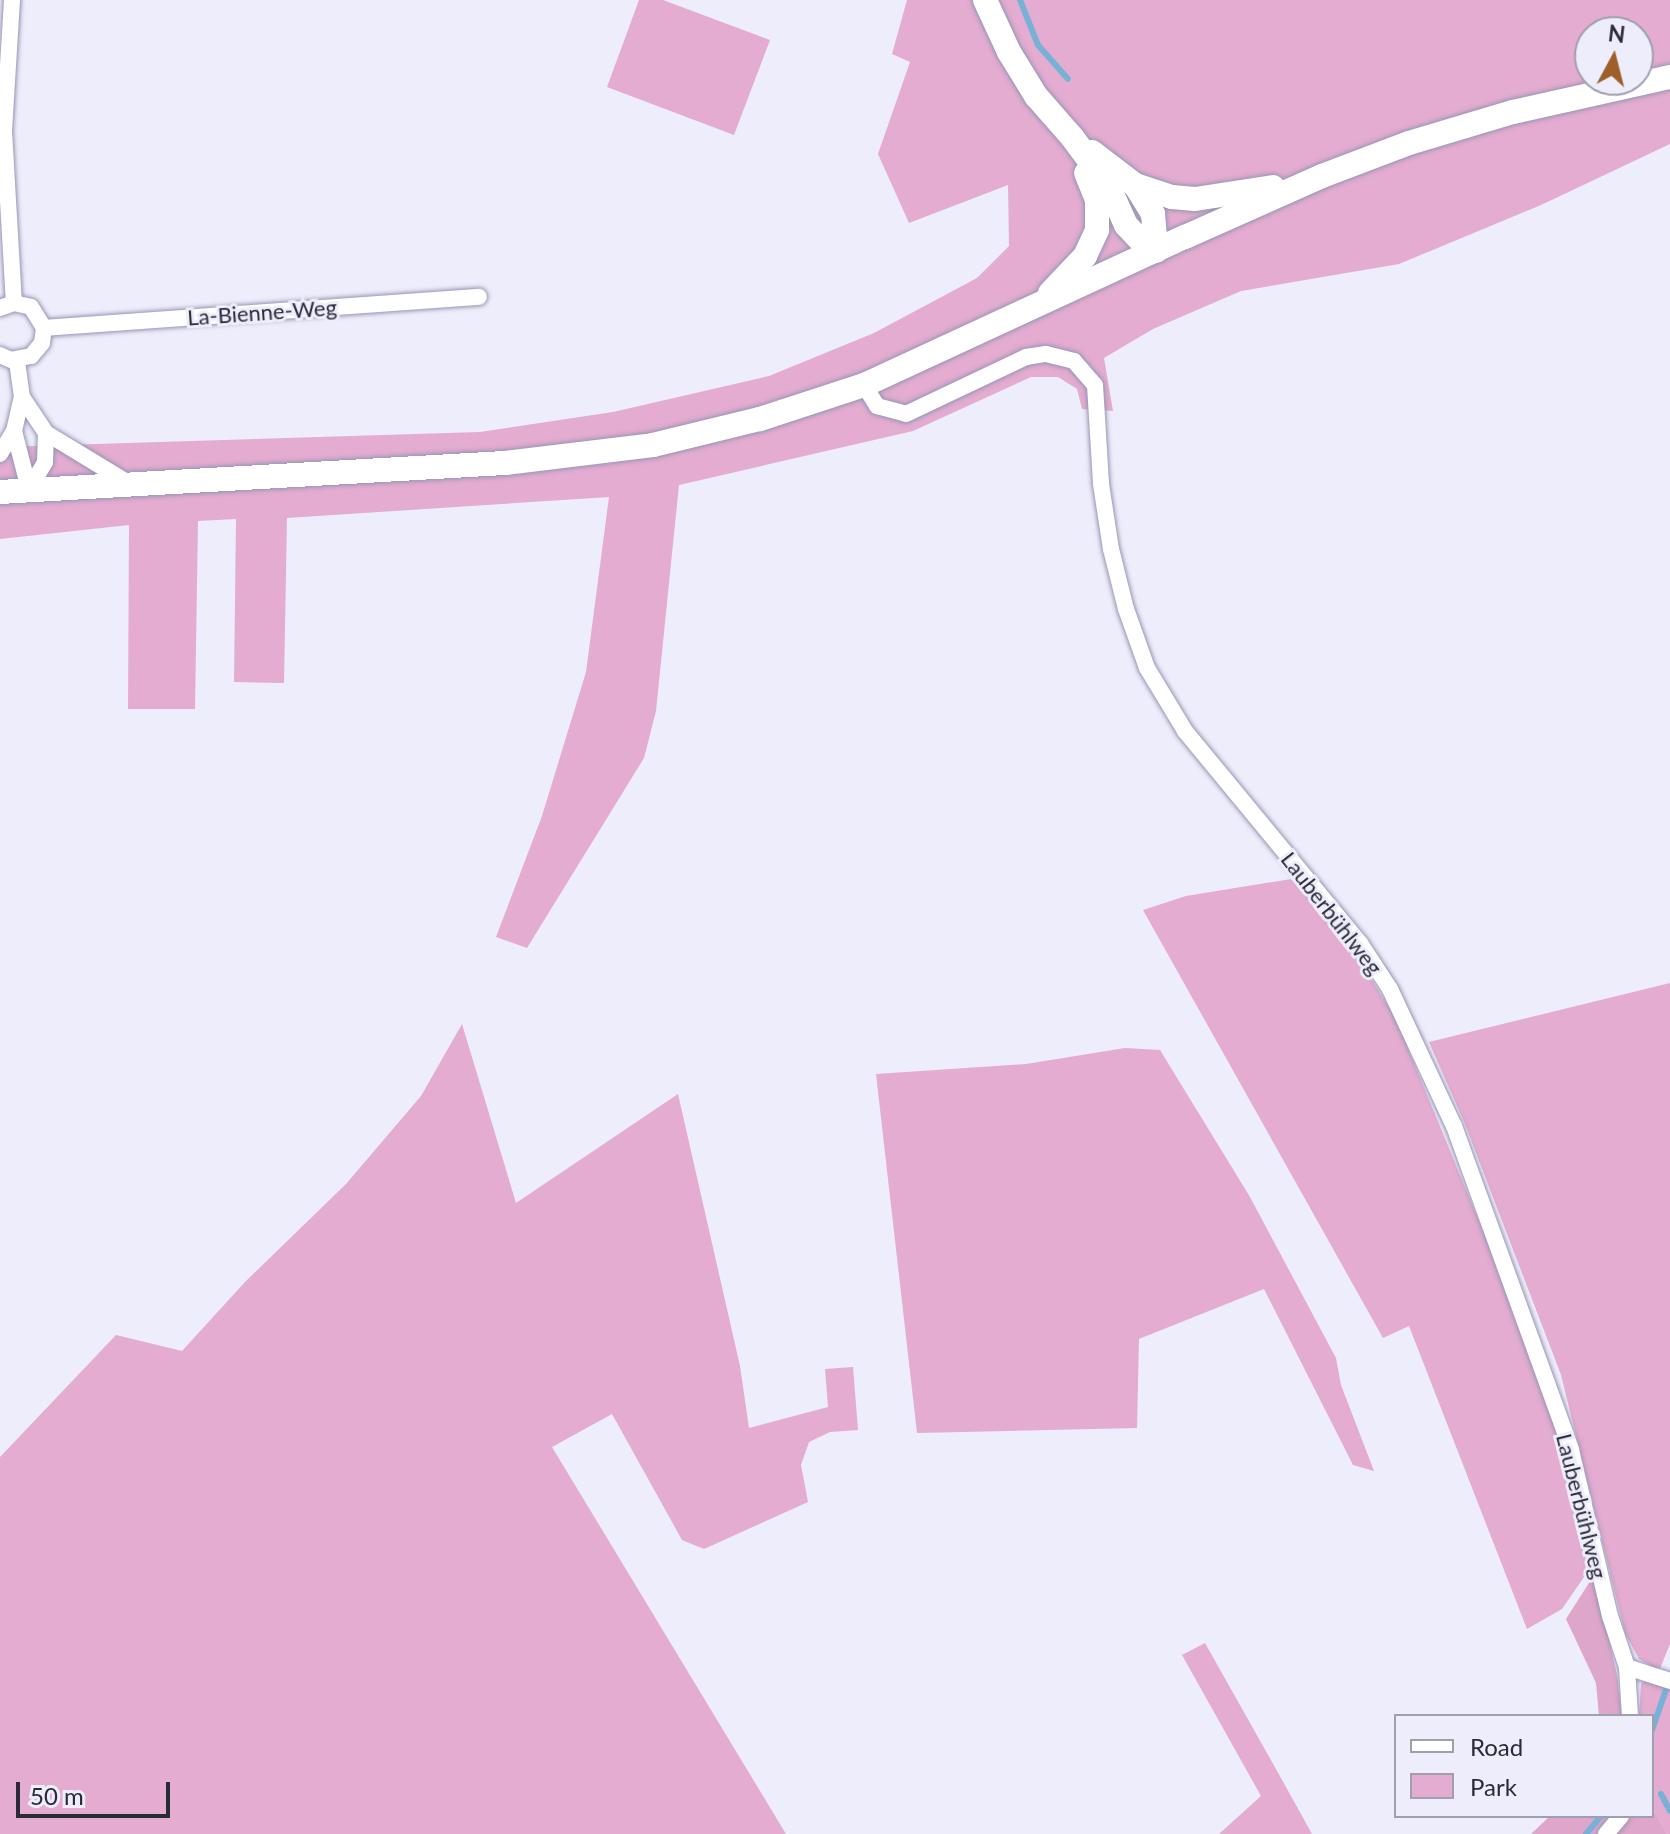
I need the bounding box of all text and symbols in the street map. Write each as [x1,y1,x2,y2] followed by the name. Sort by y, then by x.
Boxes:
[1574,16,1654,96] north arrow
[1607,19,1627,48] text: N
[186,294,338,330] street label: La-Bienne-Weg
[1276,846,1388,980] street label: Lauberbühlweg
[1551,1431,1613,1581] street label: Lauberbühlweg
[1394,1714,1654,1818] legend
[1470,1732,1523,1761] text: Road
[20,1766,174,1816] scale bar
[1470,1772,1517,1801] text: Park
[30,1781,84,1810] text: 50 m

